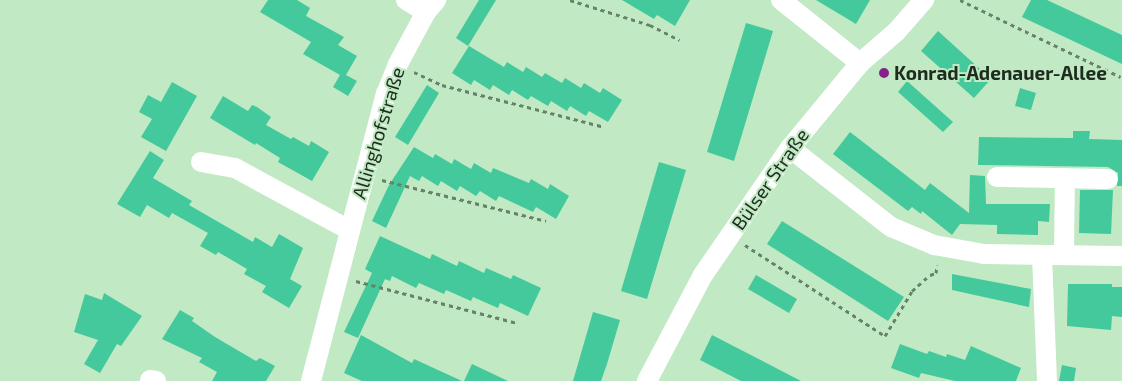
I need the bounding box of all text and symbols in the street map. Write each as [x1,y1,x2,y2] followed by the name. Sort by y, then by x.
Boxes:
[894,62,1107,84] place label: Konrad-Adenauer-Allee
[347,64,409,202] street label: Allinghofstraße
[878,67,890,79] marker: Konrad-Adenauer-Allee
[727,124,813,234] street label: Bülser Straße

